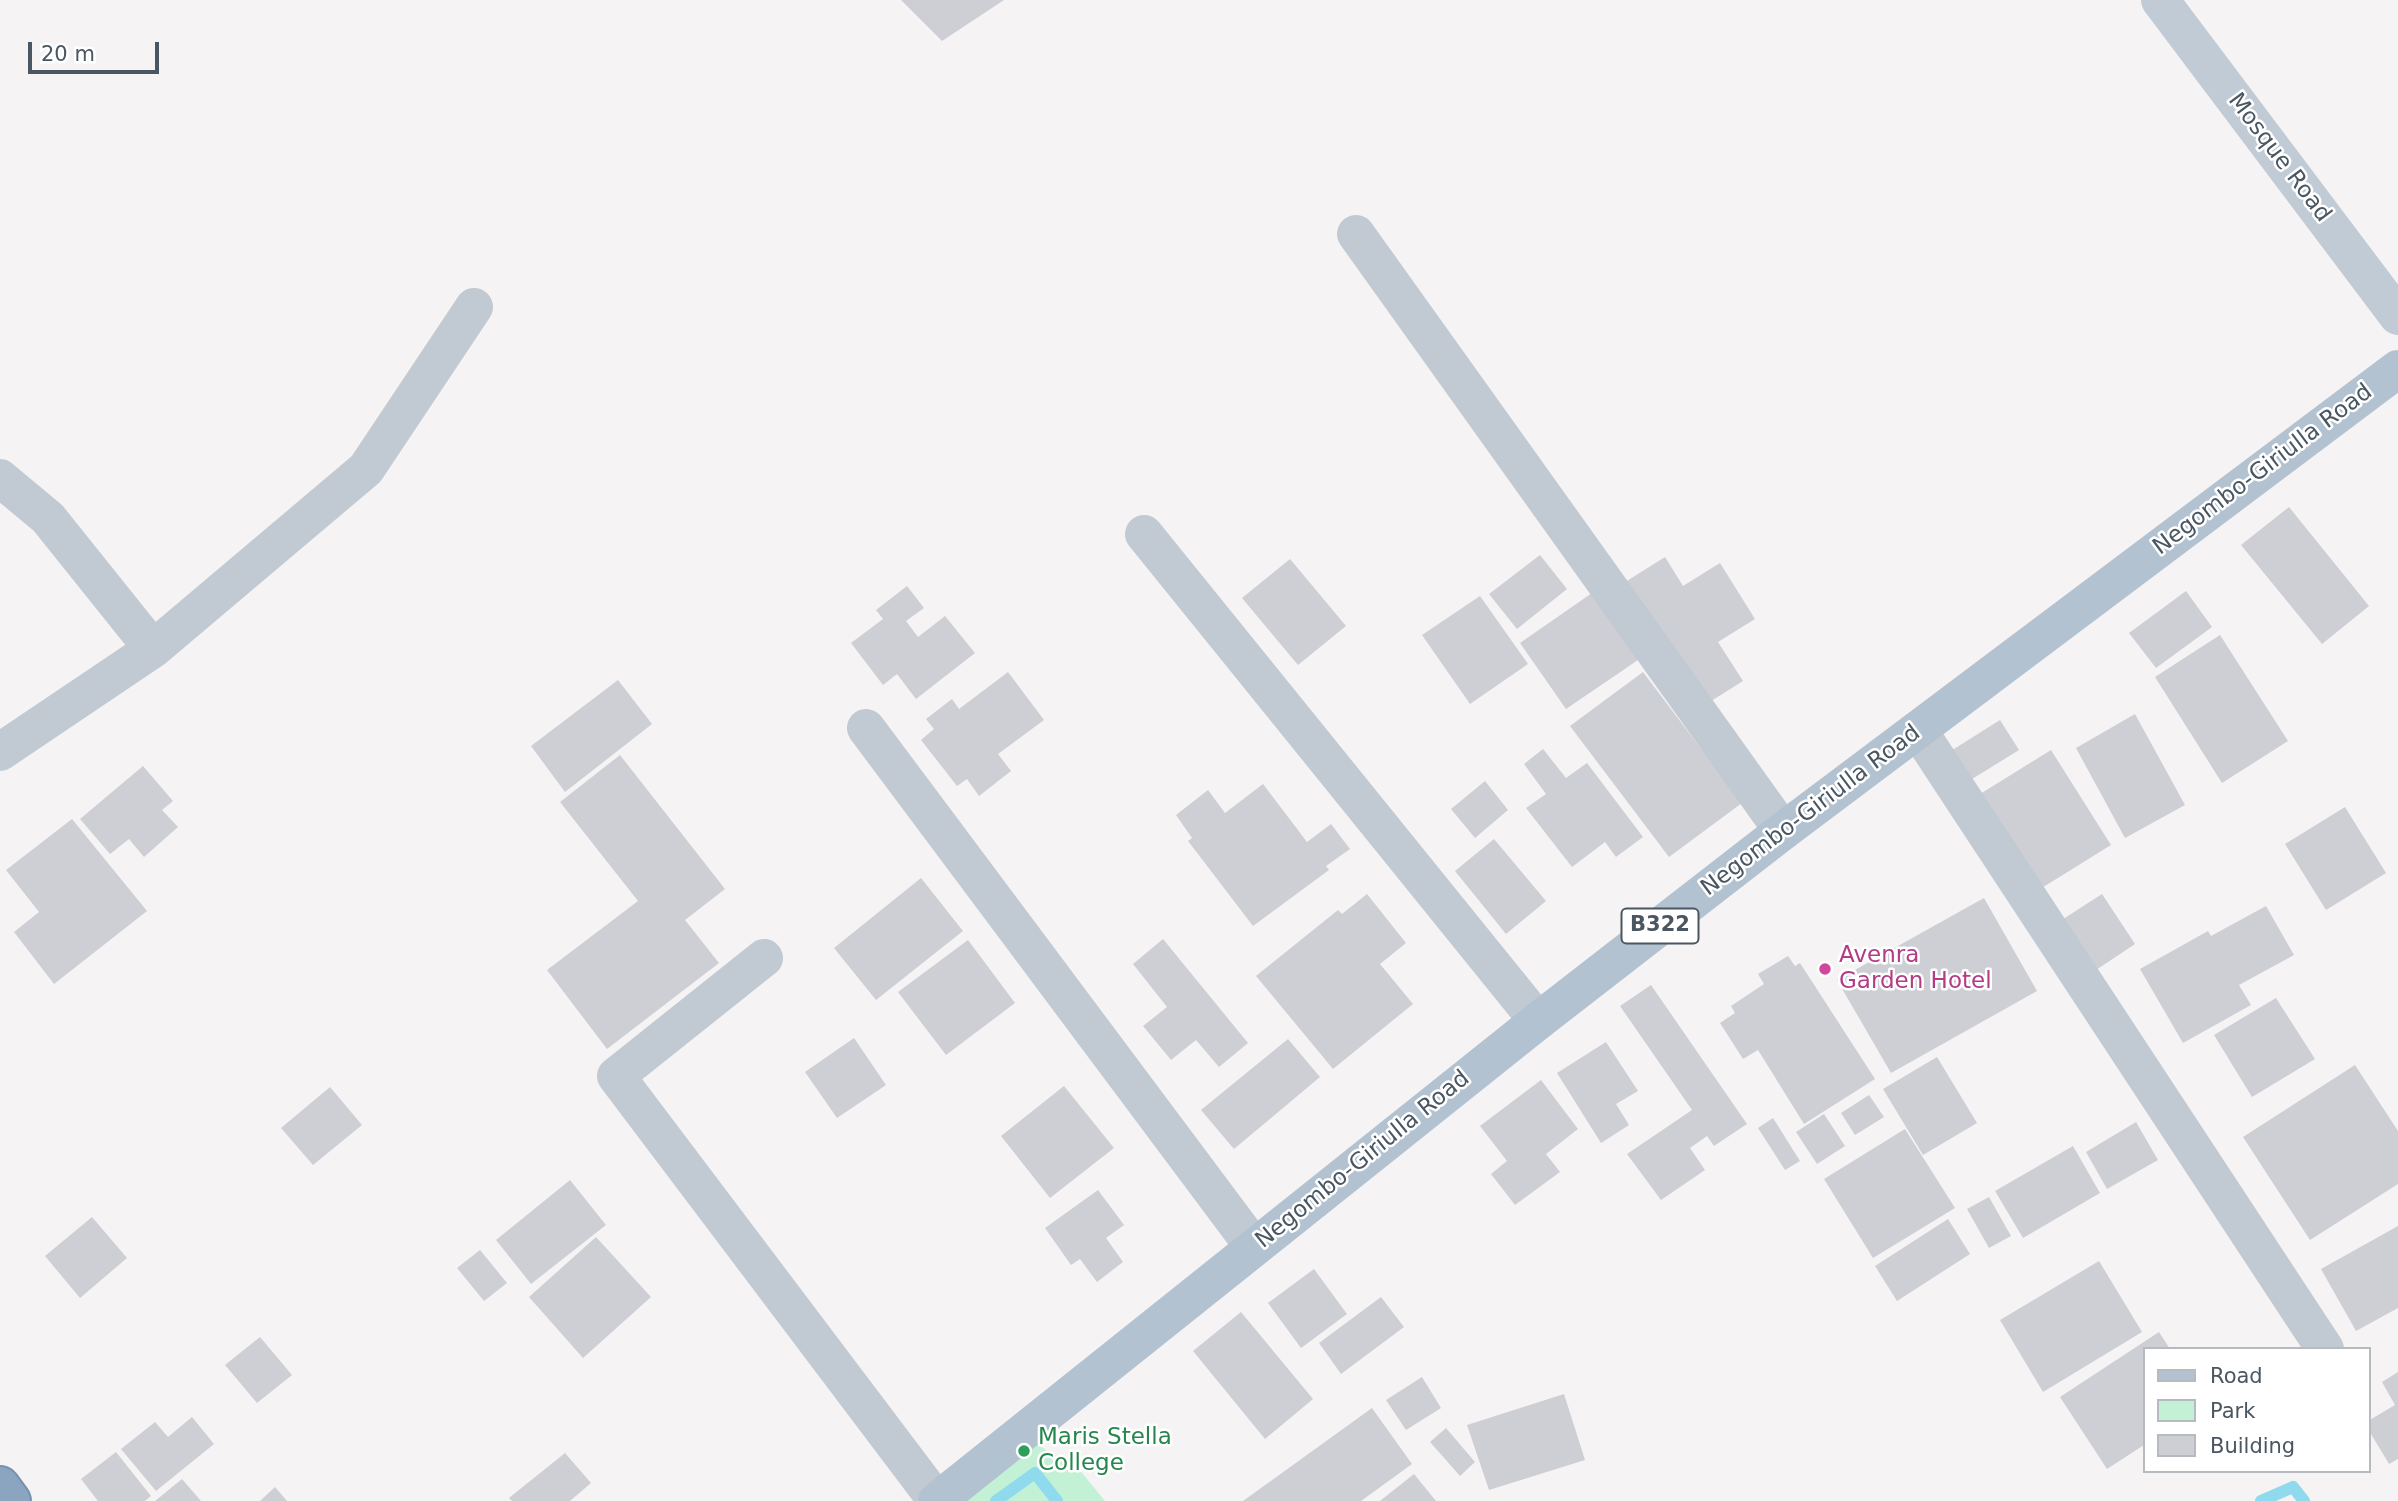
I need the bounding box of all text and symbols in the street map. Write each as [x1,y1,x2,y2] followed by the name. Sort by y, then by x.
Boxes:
[32,28,163,72] scale bar
[41,42,95,66] text: 20 m
[2222,88,2336,228] street label: Mosque Road
[2148,379,2378,561] street label: Negombo-Giriulla Road
[1696,720,1926,902] street label: Negombo-Giriulla Road
[1622,908,1698,944] road number: B322
[1839,942,1992,996] place label: Avenra Garden Hotel
[1817,961,1833,977] marker: Avenra Garden Hotel
[1250,1065,1476,1255] street label: Negombo-Giriulla Road
[2142,1347,2370,1473] legend
[2210,1364,2263,1388] text: Road
[2210,1399,2255,1423] text: Park
[1038,1424,1172,1478] place label: Maris Stella College
[2210,1434,2295,1458] text: Building
[1016,1443,1032,1459] marker: Maris Stella College

